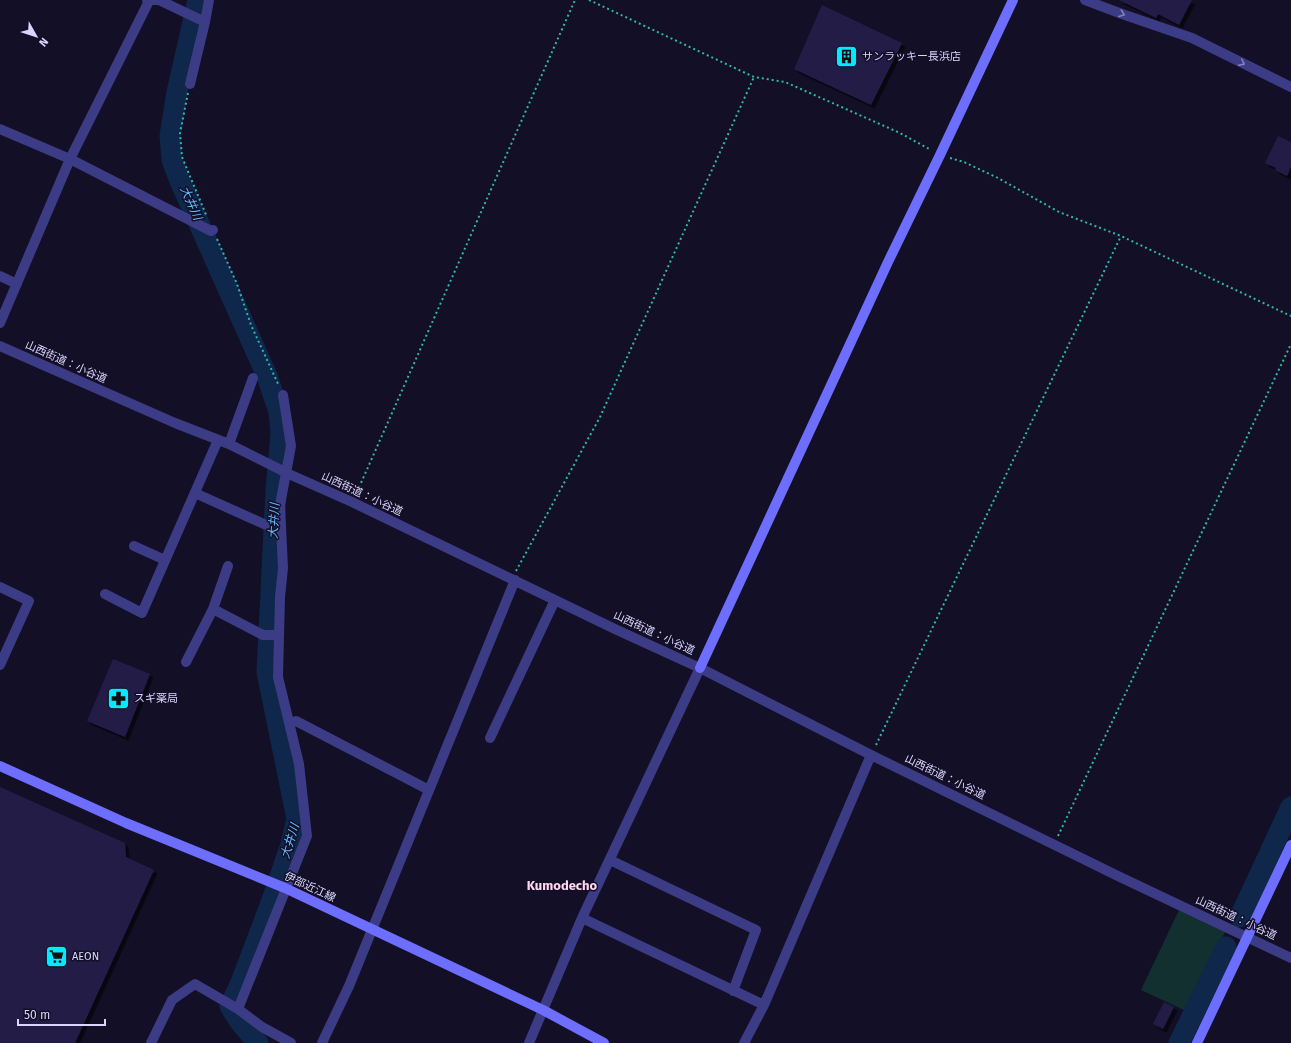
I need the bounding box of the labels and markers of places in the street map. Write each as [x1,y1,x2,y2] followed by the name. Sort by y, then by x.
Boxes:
[834,43,860,69] building icon: サンラッキー長浜店
[862,50,961,63] place label: サンラッキー長浜店
[106,685,132,711] pharmacy icon: スギ薬局
[134,692,178,705] place label: スギ薬局
[44,943,70,969] supermarket icon: AEON
[72,950,99,963] place label: AEON

